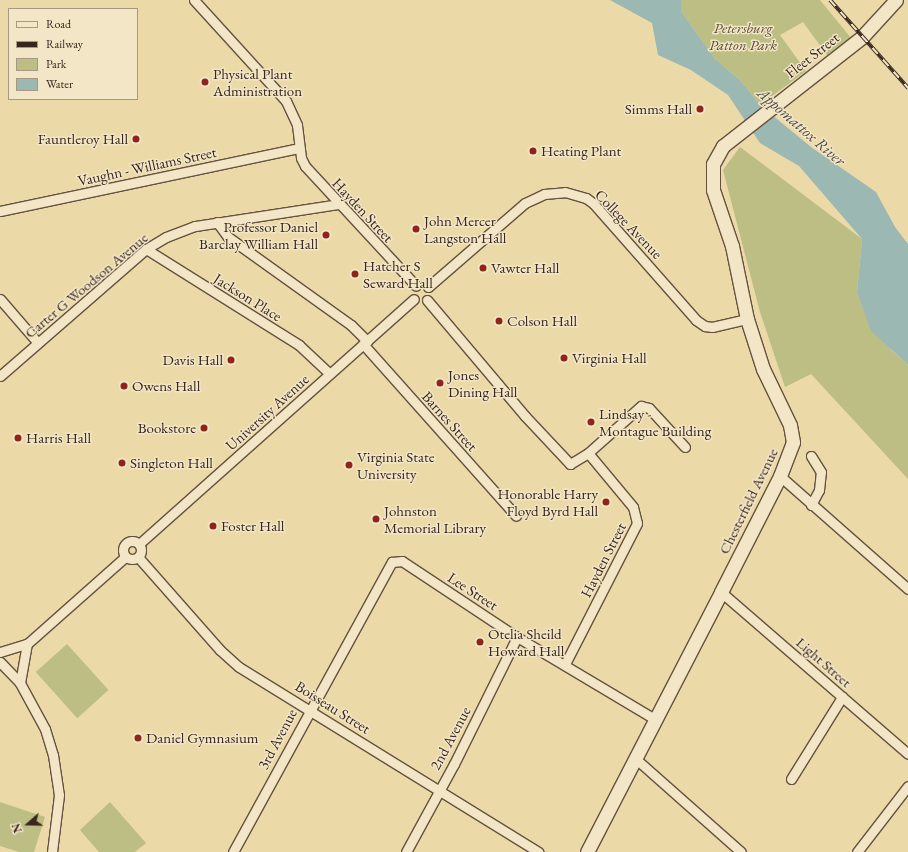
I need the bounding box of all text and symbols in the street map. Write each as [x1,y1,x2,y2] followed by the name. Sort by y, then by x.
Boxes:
[8,8,138,100] legend
[46,16,71,32] text: Road
[709,18,777,53] park label: Petersburg Patton Park
[781,28,843,82] street label: Fleet Street
[46,36,83,52] text: Railway
[46,56,66,72] text: Park
[213,64,302,99] place label: Physical Plant Administration
[46,76,73,92] text: Water
[200,77,210,87] marker: Physical Plant Administration
[753,84,849,170] water label: Appomattox River
[625,100,692,118] place label: Simms Hall
[695,104,705,114] marker: Simms Hall
[38,130,128,148] place label: Fauntleroy Hall
[131,134,141,144] marker: Fauntleroy Hall
[541,142,621,160] place label: Heating Plant
[76,143,218,189] street label: Vaughn - Williams Street
[528,146,538,156] marker: Heating Plant
[329,174,397,246] street label: Hayden Street
[592,186,666,262] street label: College Avenue
[424,211,506,246] place label: John Mercer Langston Hall
[199,217,318,252] place label: Professor Daniel Barclay William Hall
[411,224,421,234] marker: John Mercer Langston Hall
[21,228,151,342] street label: Carter G Woodson Avenue
[321,230,331,240] marker: Professor Daniel Barclay William Hall
[363,256,433,291] place label: Hatcher S Seward Hall
[491,259,559,277] place label: Vawter Hall
[478,263,488,273] marker: Vawter Hall
[211,269,285,325] street label: Jackson Place
[350,269,360,279] marker: Hatcher S Seward Hall
[507,312,577,330] place label: Colson Hall
[494,316,504,326] marker: Colson Hall
[572,349,647,367] place label: Virginia Hall
[163,351,223,369] place label: Davis Hall
[559,353,569,363] marker: Virginia Hall
[226,355,236,365] marker: Davis Hall
[448,365,517,400] place label: Jones Dining Hall
[222,370,312,454] street label: University Avenue
[132,377,200,395] place label: Owens Hall
[435,378,445,388] marker: Jones Dining Hall
[119,381,129,391] marker: Owens Hall
[418,387,482,455] street label: Barnes Street
[599,404,711,439] place label: Lindsay - Montague Building
[586,417,596,427] marker: Lindsay - Montague Building
[138,419,196,437] place label: Bookstore
[199,423,209,433] marker: Bookstore
[26,429,91,447] place label: Harris Hall
[13,433,23,443] marker: Harris Hall
[715,445,781,557] street label: Chesterfield Avenue
[357,447,434,482] place label: Virginia State University
[130,454,213,472] place label: Singleton Hall
[117,458,127,468] marker: Singleton Hall
[344,460,354,470] marker: Virginia State University
[497,484,598,519] place label: Honorable Harry Floyd Byrd Hall
[601,497,611,507] marker: Honorable Harry Floyd Byrd Hall
[384,501,486,536] place label: Johnston Memorial Library
[371,514,381,524] marker: Johnston Memorial Library
[221,517,284,535] place label: Foster Hall
[576,520,630,600] street label: Hayden Street
[208,521,218,531] marker: Foster Hall
[445,568,501,614] street label: Lee Street
[488,624,564,659] place label: Otelia Sheild Howard Hall
[793,633,855,691] street label: Light Street
[475,637,485,647] marker: Otelia Sheild Howard Hall
[292,677,374,737] street label: Boisseau Street
[426,703,474,773] street label: 2nd Avenue
[254,706,300,772] street label: 3rd Avenue
[146,729,259,747] place label: Daniel Gymnasium
[133,733,143,743] marker: Daniel Gymnasium
[8,804,48,844] north arrow
[9,822,25,835] text: N

